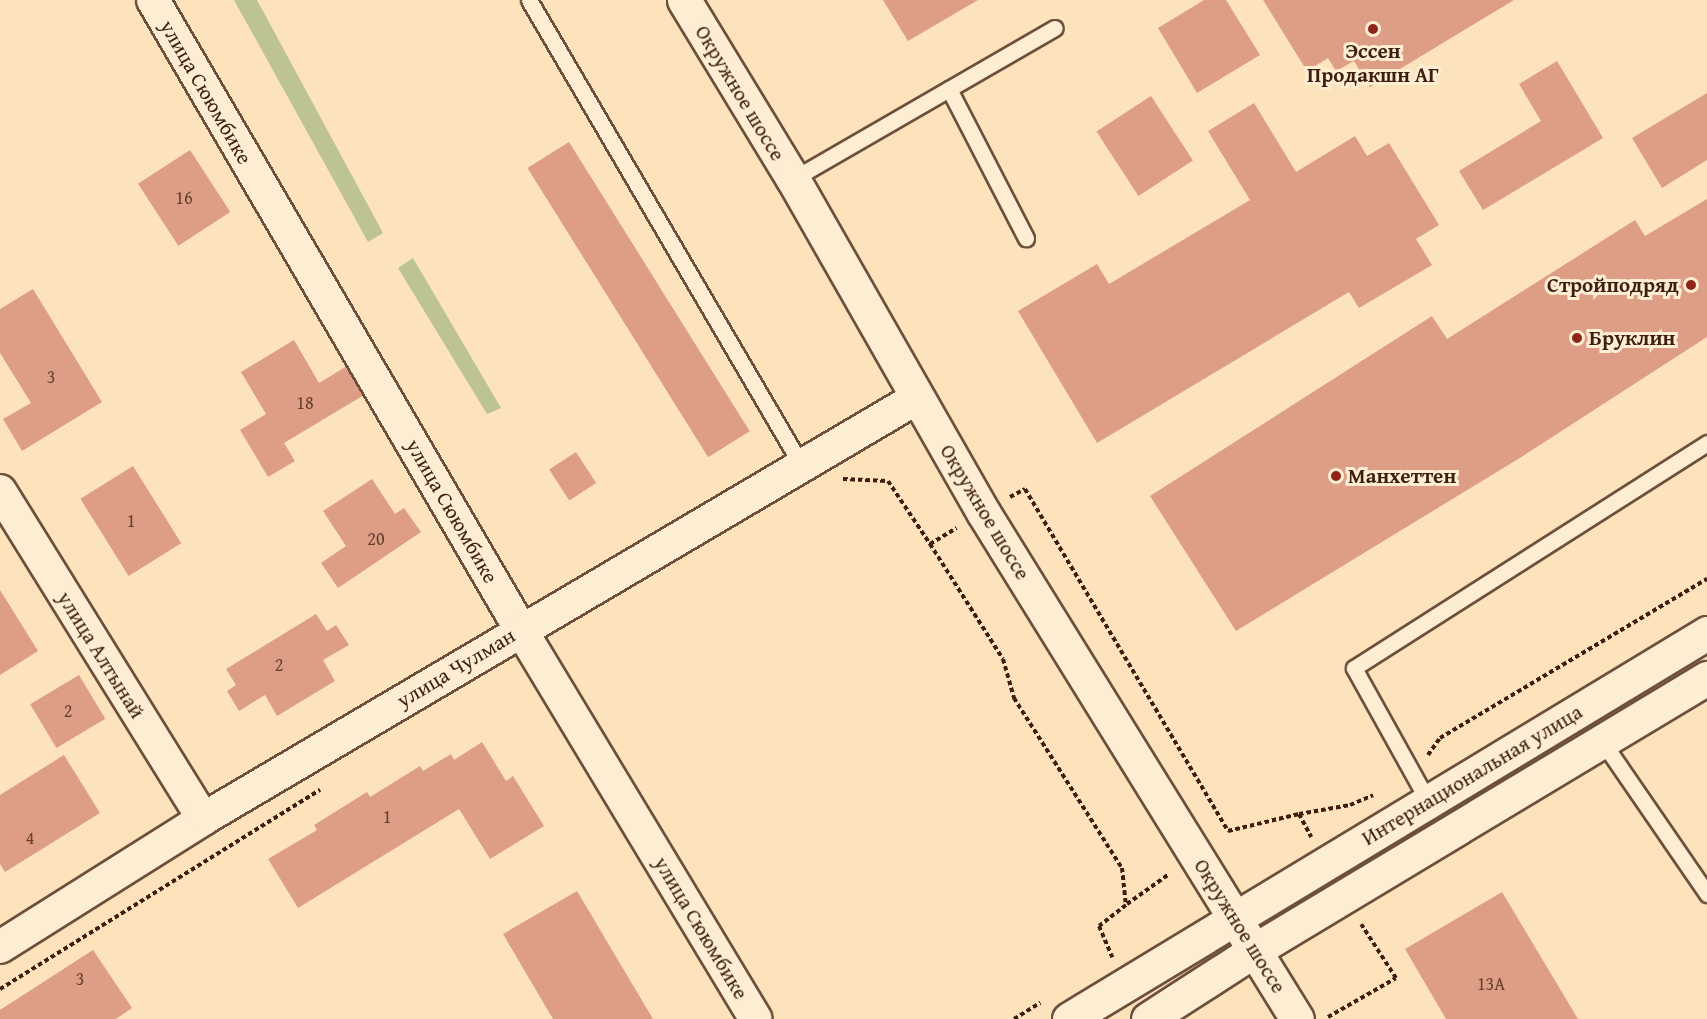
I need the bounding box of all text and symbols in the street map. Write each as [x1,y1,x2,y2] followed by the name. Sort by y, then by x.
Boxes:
[155,15,257,169] street label: улица Сююмбике
[690,21,790,165] street label: Окружное шоссе
[1366,22,1380,36] marker: Эссен Продакшн АГ
[1307,38,1439,88] place label: Эссен Продакшн АГ
[175,187,193,209] house number: 16
[1547,272,1679,298] place label: Стройподряд
[1684,278,1698,292] marker: Стройподряд
[1589,325,1675,351] place label: Бруклин
[1570,331,1584,345] marker: Бруклин
[47,366,55,388] house number: 3
[296,392,314,414] house number: 18
[401,434,503,588] street label: улица Сююмбике
[935,440,1035,584] street label: Окружное шоссе
[1348,463,1456,489] place label: Манхеттен
[1329,469,1343,483] marker: Манхеттен
[127,510,135,532] house number: 1
[367,528,385,550] house number: 20
[52,587,150,723] street label: улица Алтынай
[392,623,520,713] street label: улица Чулман
[275,654,283,676] house number: 2
[1357,699,1587,851] street label: Интернациональная улица
[64,700,72,722] house number: 2
[383,806,391,828] house number: 1
[26,827,34,849] house number: 4
[648,852,754,1004] street label: улица Сююмбике
[1189,854,1291,998] street label: Окружное шоссе
[76,968,84,990] house number: 3
[1477,973,1505,995] house number: 13А

